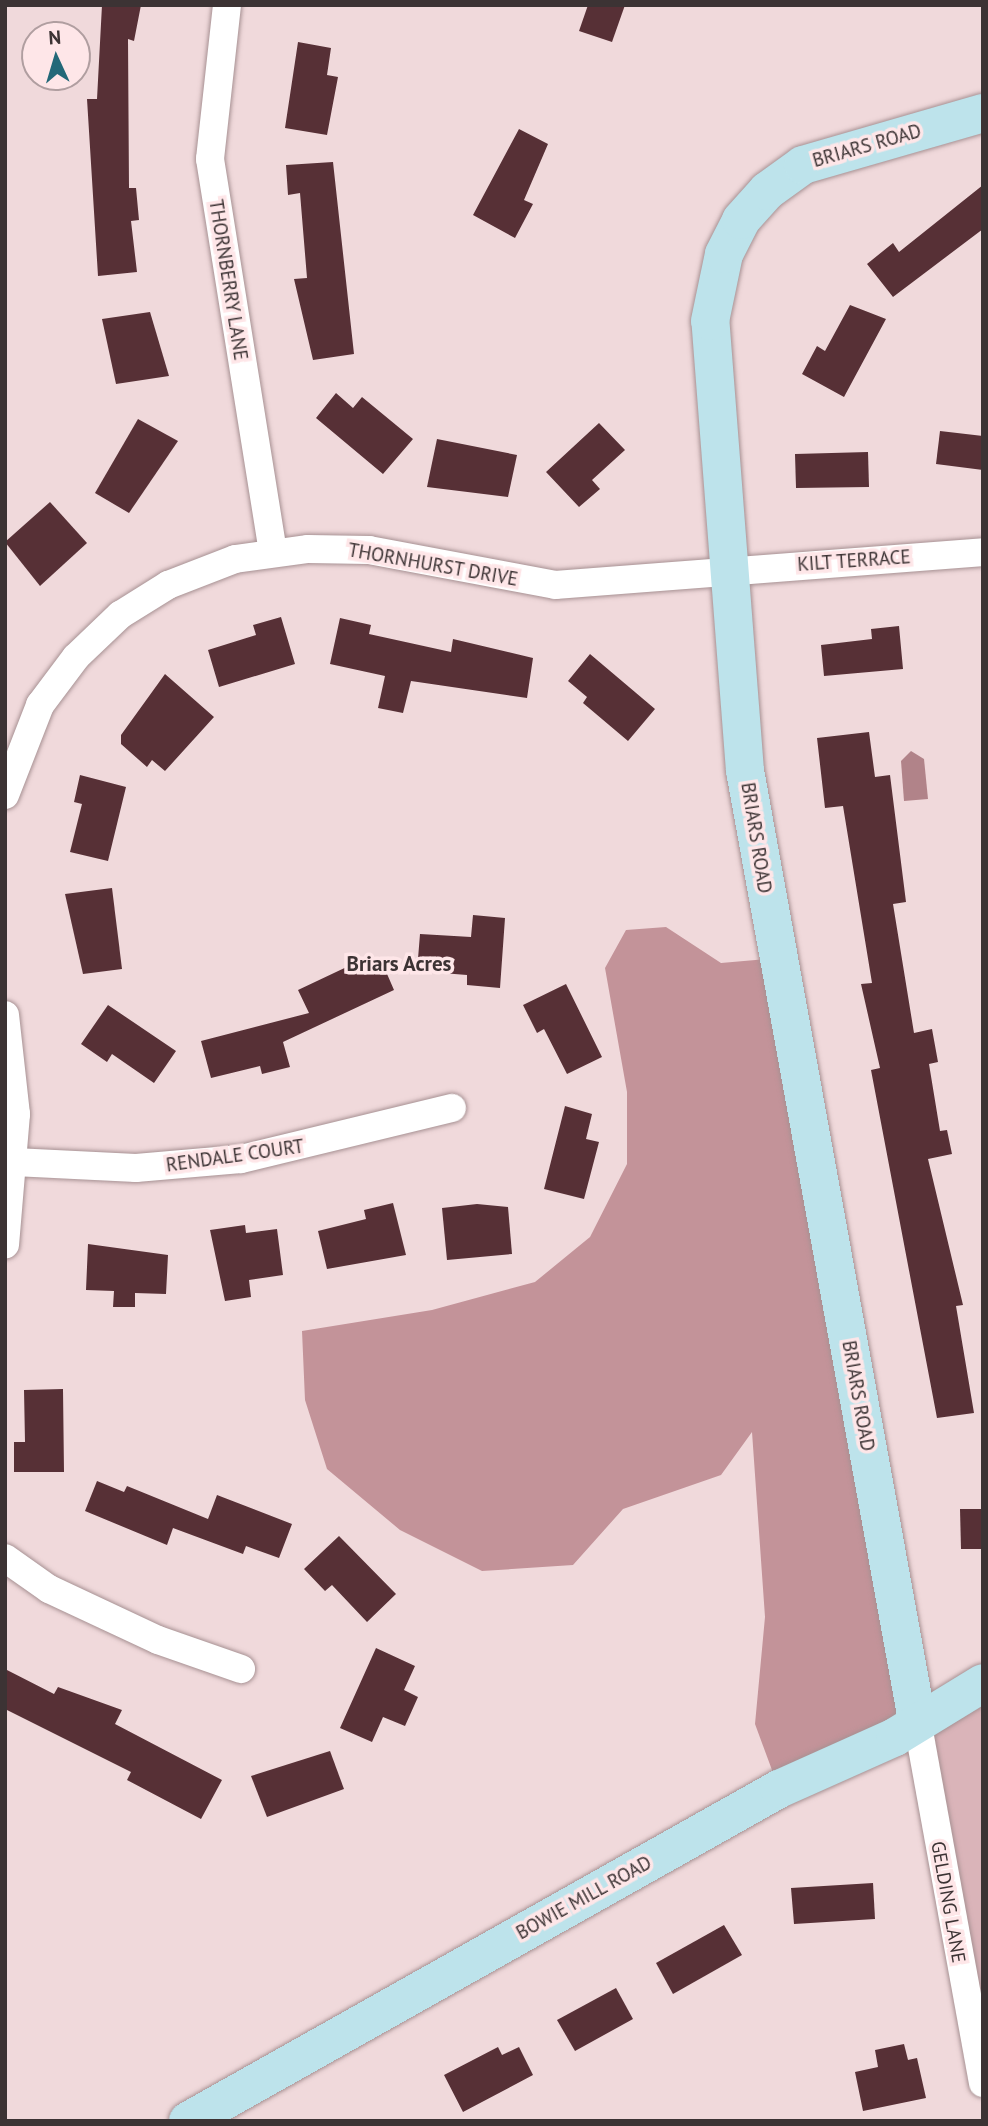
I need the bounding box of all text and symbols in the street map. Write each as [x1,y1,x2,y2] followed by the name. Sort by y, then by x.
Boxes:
[21,21,91,91] north arrow
[48,25,62,49] text: N
[810,120,924,172] street label: BRIARS ROAD
[204,198,252,362] street label: THORNBERRY LANE
[346,539,520,591] street label: THORNHURST DRIVE
[796,546,912,576] street label: KILT TERRACE
[736,781,776,895] street label: BRIARS ROAD
[346,951,452,977] district label: Briars Acres
[165,1135,305,1177] street label: RENDALE COURT
[837,1339,879,1453] street label: BRIARS ROAD
[926,1839,970,1965] street label: GELDING LANE
[512,1851,656,1945] street label: BOWIE MILL ROAD

